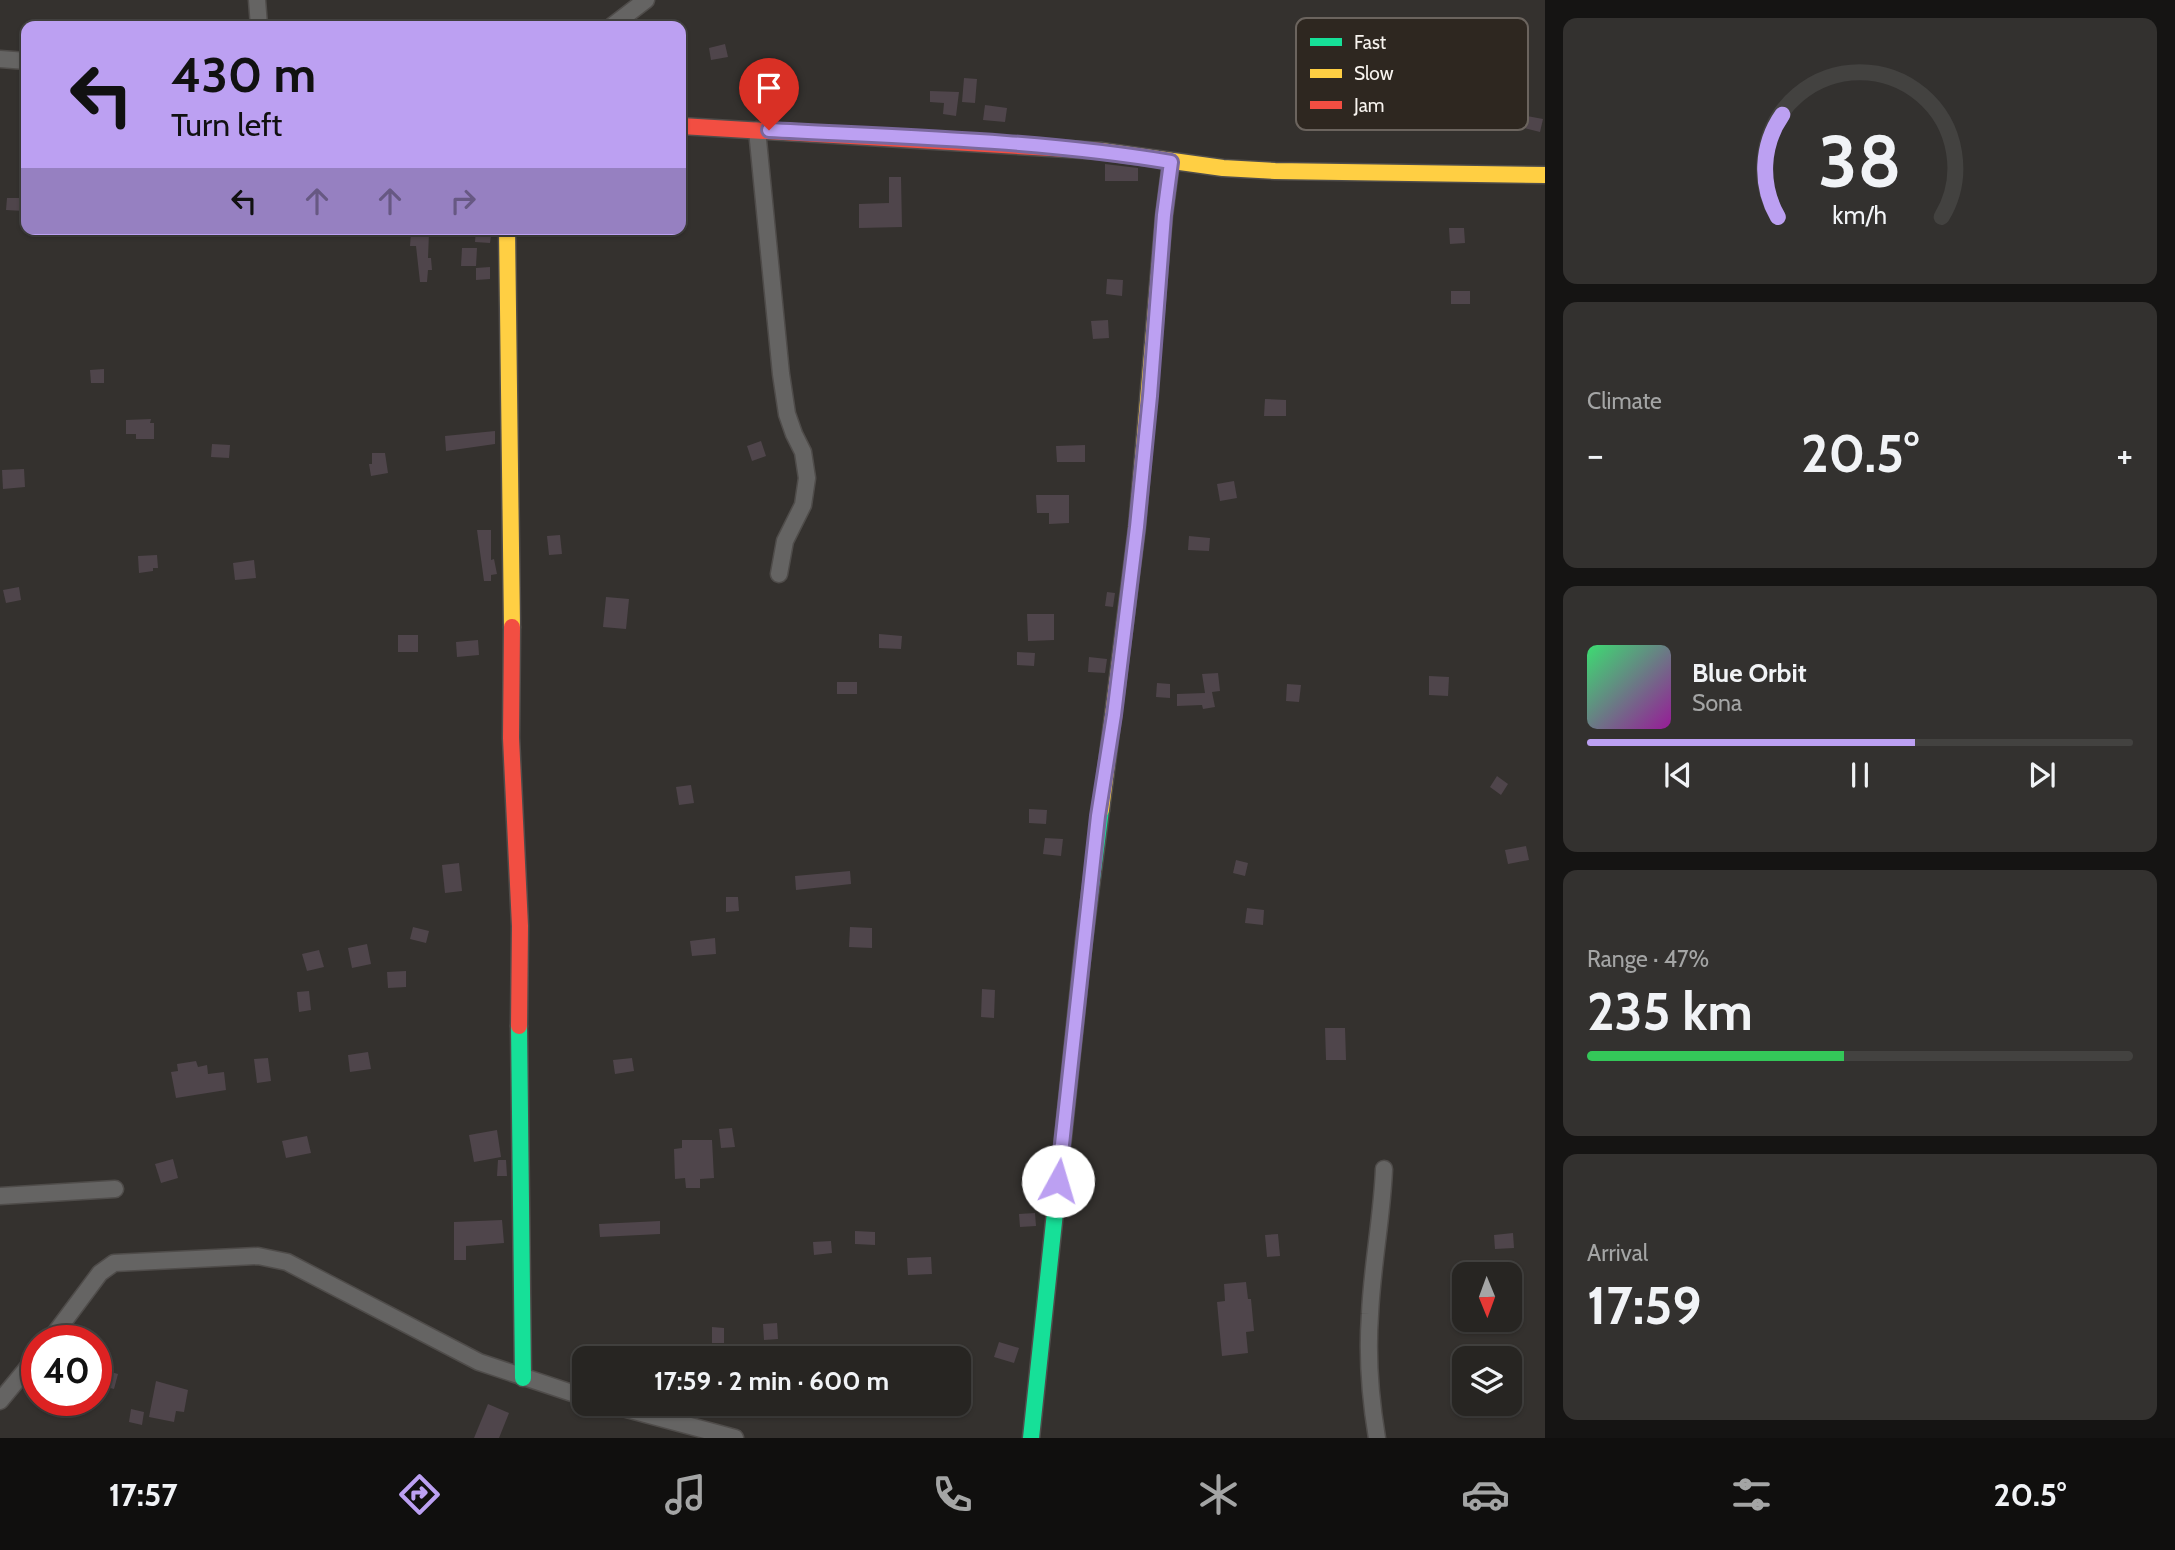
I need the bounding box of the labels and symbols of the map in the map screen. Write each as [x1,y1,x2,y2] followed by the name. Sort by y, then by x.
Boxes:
[1296,18,1528,130] legend
[1354,31,1387,54] text: Fast
[739,58,799,130] pin
[1354,62,1394,85] text: Slow
[1353,94,1384,117] text: Jam
[1021,1144,1095,1218] position arrow
[1452,1262,1522,1332] north arrow
[21,1325,112,1416] speed limit sign: 40

